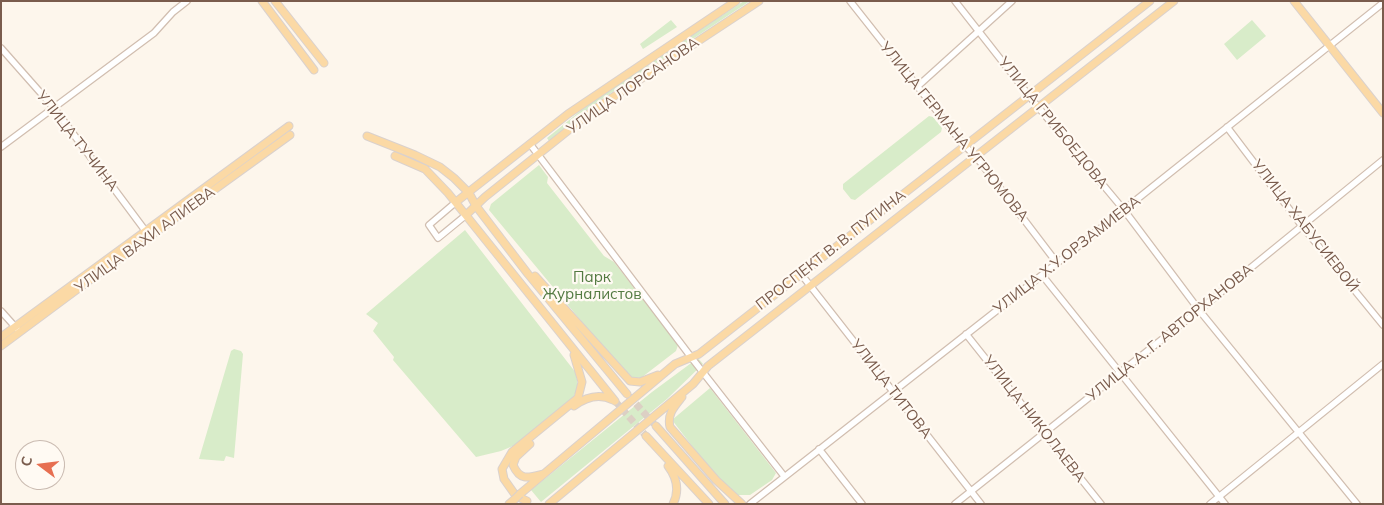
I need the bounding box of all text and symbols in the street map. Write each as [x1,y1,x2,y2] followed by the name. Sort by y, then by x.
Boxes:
[563,33,703,139] street label: УЛИЦА ЛОРСАНОВА
[876,39,1032,225] street label: УЛИЦА ГЕРМАНА УГРЮМОВА
[994,54,1112,192] street label: УЛИЦА ГРИБОЕДОВА
[32,87,122,195] street label: УЛИЦА ТУЧИНА
[1248,156,1362,296] street label: УЛИЦА ХАБУСИЕВОЙ
[71,183,219,297] street label: УЛИЦА ВАХИ АЛИЕВА
[753,186,909,314] street label: ПРОСПЕКТ В. В. ПУТИНА
[990,192,1144,318] street label: УЛИЦА Х.У.ОРЗАМИЕВА
[1083,260,1257,406] street label: УЛИЦА А. Г. АВТОРХАНОВА
[542,268,642,303] park label: Парк Журналистов
[847,336,935,442] street label: УЛИЦА ТИТОВА
[979,352,1089,486] street label: УЛИЦА НИКОЛАЕВА
[15,440,65,490] north arrow
[17,454,36,468] text: С

